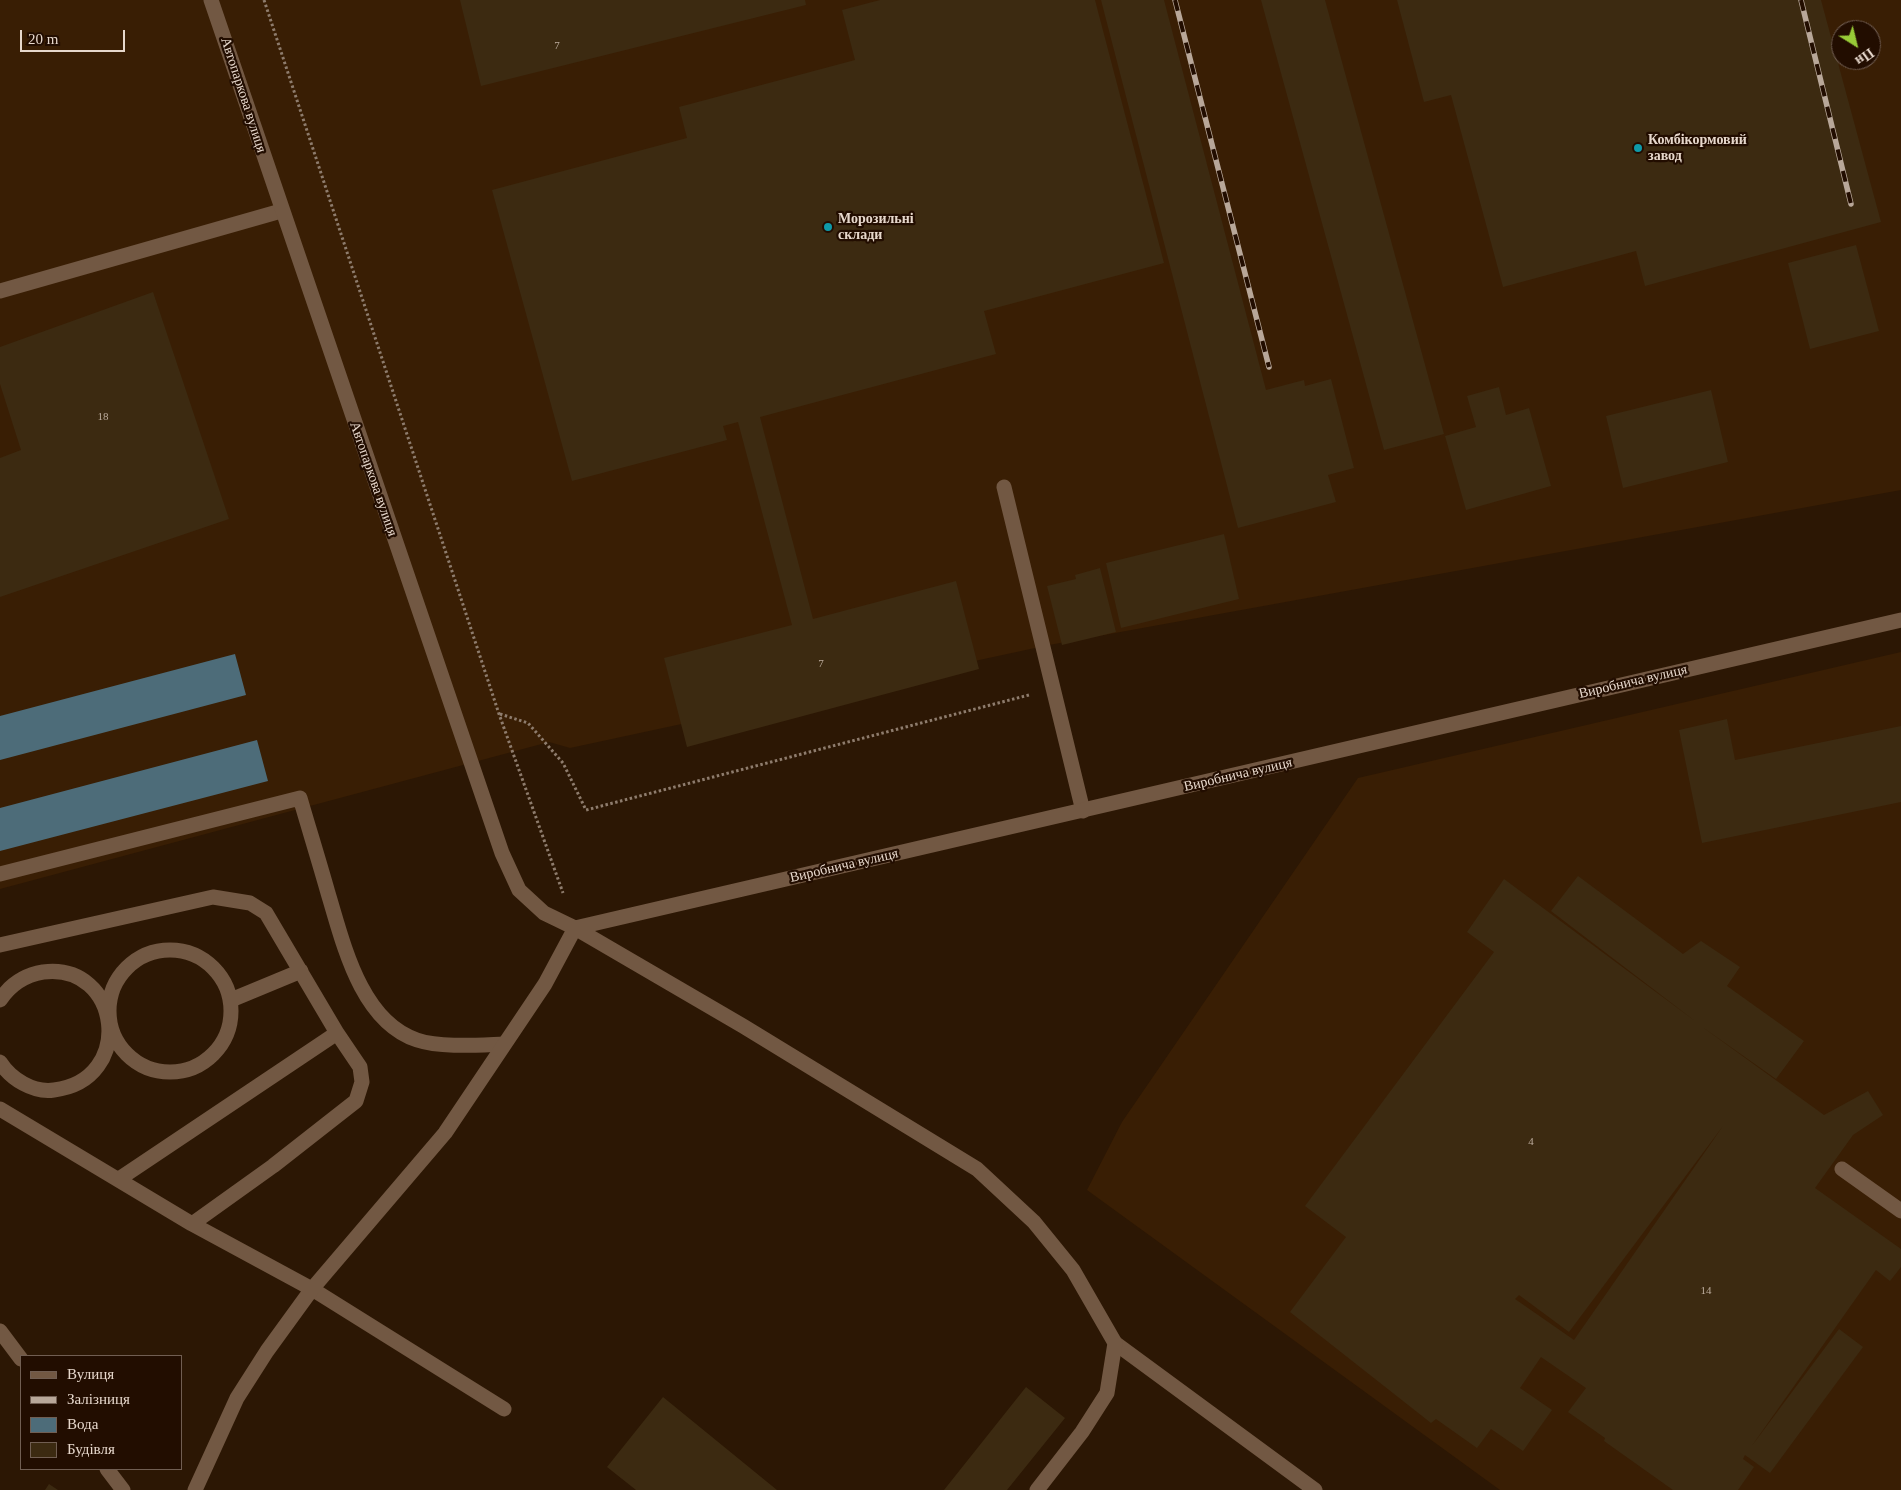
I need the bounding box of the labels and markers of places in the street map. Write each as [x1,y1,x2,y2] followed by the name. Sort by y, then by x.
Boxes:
[1648,132,1747,164] place label: Комбікормовий завод
[1632,142,1644,154] marker: Комбікормовий завод
[838,211,914,243] place label: Морозильні склади
[822,221,834,233] marker: Морозильні склади

